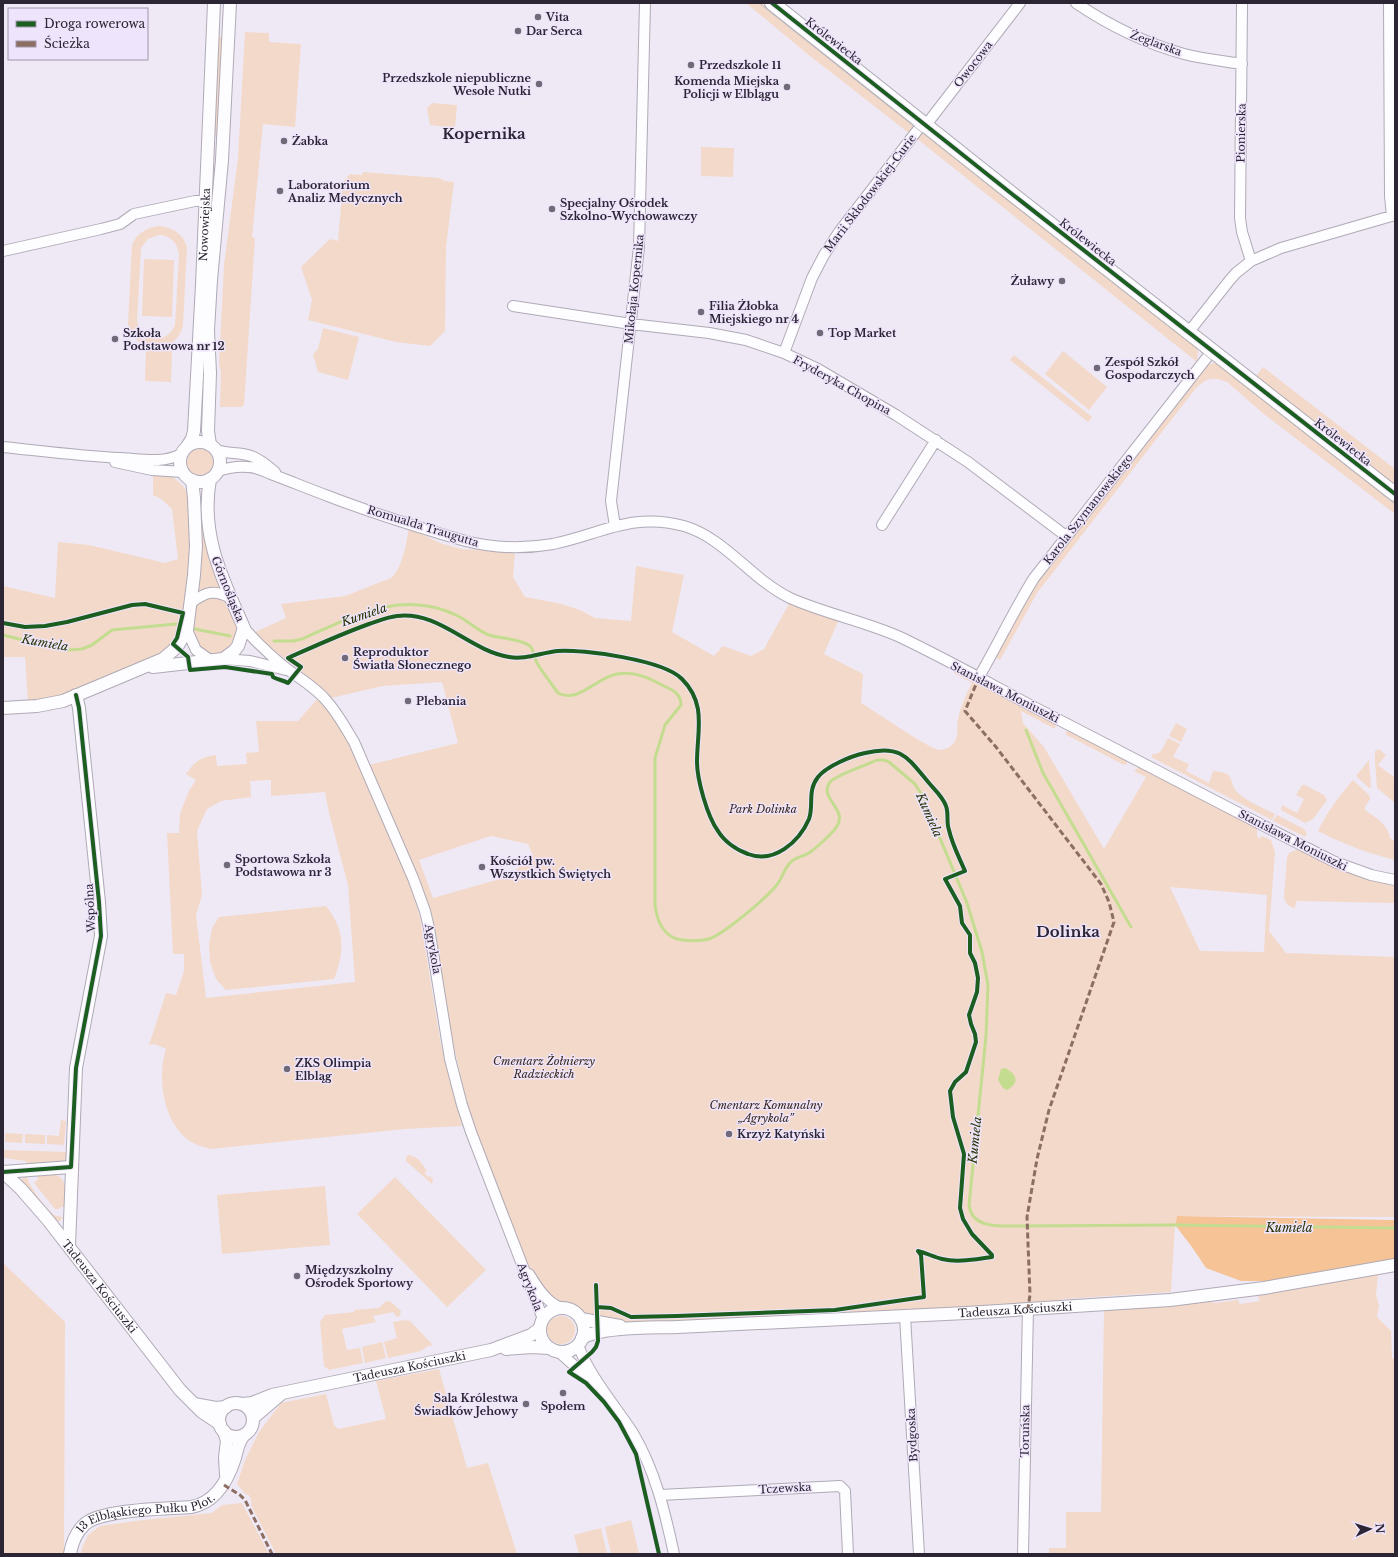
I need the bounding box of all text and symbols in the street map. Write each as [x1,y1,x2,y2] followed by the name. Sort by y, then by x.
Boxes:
[8,8,148,60] legend
[545,10,570,24] place label: Vita
[533,12,543,22] marker: Vita
[803,14,866,68] street label: Królewiecka
[44,16,146,31] text: Droga rowerowa
[526,24,583,38] place label: Dar Serca
[513,26,523,36] marker: Dar Serca
[1128,27,1185,59] street label: Żeglarska
[44,35,90,51] text: Ścieżka
[951,37,996,90] street label: Owocowa
[699,58,781,72] place label: Przedszkole 11
[686,60,696,70] marker: Przedszkole 11
[382,71,532,98] place label: Przedszkole niepubliczne Wesołe Nutki
[674,74,780,101] place label: Komenda Miejska Policji w Elblągu
[534,79,544,89] marker: Przedszkole niepubliczne Wesołe Nutki
[782,82,792,92] marker: Komenda Miejska Policji w Elblągu
[1233,102,1249,163] street label: Pionierska
[442,124,526,143] district label: Kopernika
[821,131,919,255] street label: Marii Skłodowskiej-Curie
[292,133,329,148] place label: Żabka
[279,136,289,146] marker: Żabka
[287,178,403,205] place label: Laboratorium Analiz Medycznych
[275,186,285,196] marker: Laboratorium Analiz Medycznych
[196,187,213,262] street label: Nowowiejska
[560,196,698,223] place label: Specjalny Ośrodek Szkolno-Wychowawczy
[547,204,557,214] marker: Specjalny Ośrodek Szkolno-Wychowawczy
[1057,215,1120,269] street label: Królewiecka
[621,233,647,345] street label: Mikołaja Kopernika
[1011,273,1055,288] place label: Żuławy
[1057,276,1067,286] marker: Żuławy
[709,298,799,326] place label: Filia Żłobka Miejskiego nr 4
[696,307,706,317] marker: Filia Żłobka Miejskiego nr 4
[123,326,225,353] place label: Szkoła Podstawowa nr 12
[828,326,897,340] place label: Top Market
[815,328,825,338] marker: Top Market
[110,334,120,344] marker: Szkoła Podstawowa nr 12
[791,352,894,418] street label: Fryderyka Chopina
[1105,355,1195,382] place label: Zespół Szkół Gospodarczych
[1092,363,1102,373] marker: Zespół Szkół Gospodarczych
[1312,415,1375,469] street label: Królewiecka
[1040,451,1136,567] street label: Karola Szymanowskiego
[366,502,481,550] street label: Romualda Traugutta
[209,554,248,625] street label: Górnośląska
[338,600,389,630] water label: Kumiela
[20,631,70,654] water label: Kumiela
[353,645,471,672] place label: Reproduktor Światła Słonecznego
[340,653,350,663] marker: Reproduktor Światła Słonecznego
[948,658,1062,726] street label: Stanisława Moniuszki
[416,694,467,708] place label: Plebania
[403,696,413,706] marker: Plebania
[913,789,946,840] water label: Kumiela
[728,802,797,816] park label: Park Dolinka
[1236,806,1350,874] street label: Stanisława Moniuszki
[235,852,332,879] place label: Sportowa Szkoła Podstawowa nr 3
[489,854,611,881] place label: Kościół pw. Wszystkich Świętych
[222,860,232,870] marker: Sportowa Szkoła Podstawowa nr 3
[477,862,487,872] marker: Kościół pw. Wszystkich Świętych
[82,882,98,934] street label: Wspólna
[422,922,444,976] street label: Agrykola
[1036,922,1100,941] district label: Dolinka
[493,1053,595,1081] park label: Cmentarz Żołnierzy Radzieckich
[295,1056,372,1083] place label: ZKS Olimpia Elbląg
[282,1064,292,1074] marker: ZKS Olimpia Elbląg
[710,1098,823,1125] park label: Cmentarz Komunalny „Agrykola”
[964,1116,984,1165] water label: Kumiela
[737,1127,825,1141] place label: Krzyż Katyński
[724,1129,734,1139] marker: Krzyż Katyński
[1264,1220,1313,1235] water label: Kumiela
[59,1237,140,1336] street label: Tadeusza Kościuszki
[514,1260,546,1314] street label: Agrykola
[305,1263,414,1290] place label: Międzyszkolny Ośrodek Sportowy
[292,1271,302,1281] marker: Międzyszkolny Ośrodek Sportowy
[958,1299,1073,1320] street label: Tadeusza Kościuszki
[352,1348,467,1385] street label: Tadeusza Kościuszki
[558,1388,568,1398] marker: Społem
[414,1391,519,1418] place label: Sala Królestwa Świadków Jehowy
[521,1399,531,1409] marker: Sala Królestwa Świadków Jehowy
[541,1399,585,1413] place label: Społem
[1018,1404,1032,1458] street label: Toruńska
[904,1407,920,1462] street label: Bydgoska
[758,1480,813,1496] street label: Tczewska
[73,1491,218,1536] street label: 13 Elbląskiego Pułku Plot.
[1350,1509,1390,1549] north arrow
[1373,1523,1387,1535] text: N

